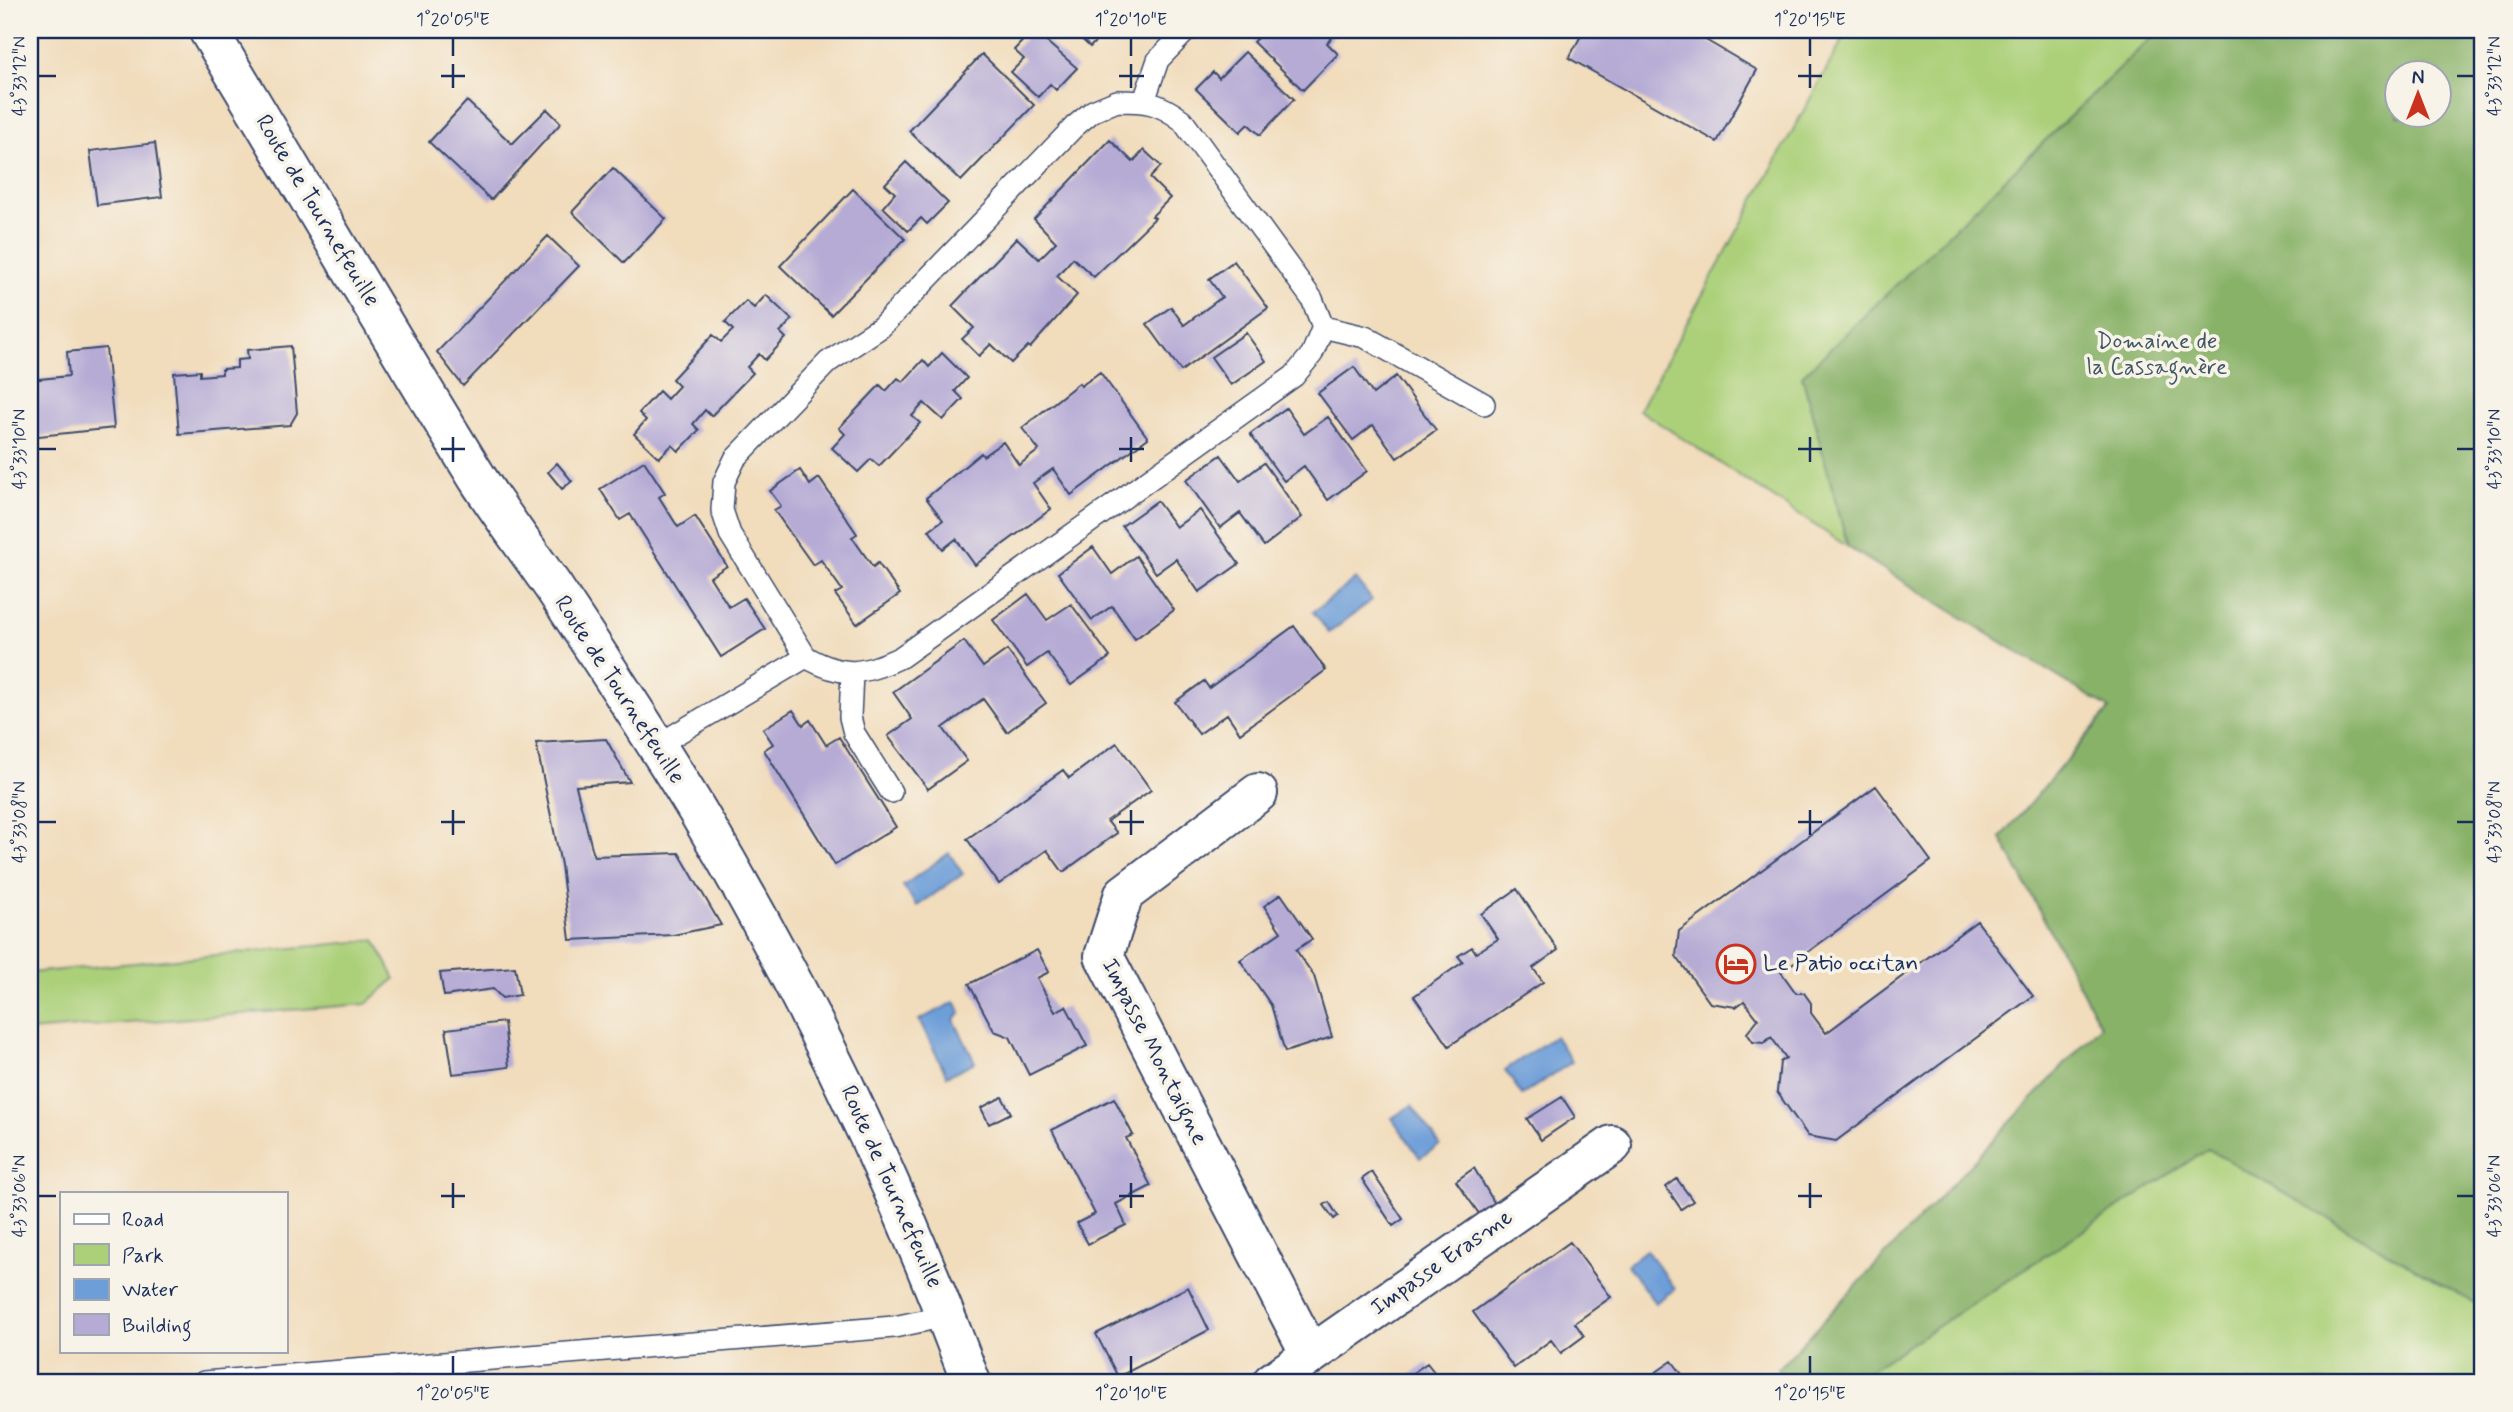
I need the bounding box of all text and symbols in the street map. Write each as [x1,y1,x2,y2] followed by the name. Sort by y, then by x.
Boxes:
[416,8,490,32] text: 1°20'05"E
[1095,8,1167,32] text: 1°20'10"E
[1774,8,1846,32] text: 1°20'15"E
[8,36,32,116] text: 43°33'12"N
[2483,36,2507,116] text: 43°33'12"N
[2384,60,2454,130] north arrow
[2412,66,2424,91] text: N
[248,109,386,313] street label: Route de Tournefeuille
[2087,327,2227,385] park label: Domaine de la Cassagnère
[8,409,32,489] text: 43°33'10"N
[2483,409,2507,489] text: 43°33'10"N
[547,590,691,790] street label: Route de Tournefeuille
[8,781,32,863] text: 43°33'08"N
[2483,781,2507,863] text: 43°33'08"N
[1715,943,1757,985] hotel icon: Le Patio occitan
[1763,949,1918,979] place label: Le Patio occitan
[1092,954,1214,1151] street label: Impasse Montaigne
[833,1081,949,1293] street label: Route de Tournefeuille
[8,1155,32,1237] text: 43°33'06"N
[2483,1155,2507,1237] text: 43°33'06"N
[60,1192,287,1352] legend
[1365,1203,1519,1323] street label: Impasse Erasme
[122,1206,164,1234] text: Road
[122,1242,164,1270] text: Park
[122,1276,178,1304] text: Water
[122,1312,192,1342] text: Building
[416,1382,490,1406] text: 1°20'05"E
[1095,1382,1167,1406] text: 1°20'10"E
[1774,1382,1846,1406] text: 1°20'15"E

